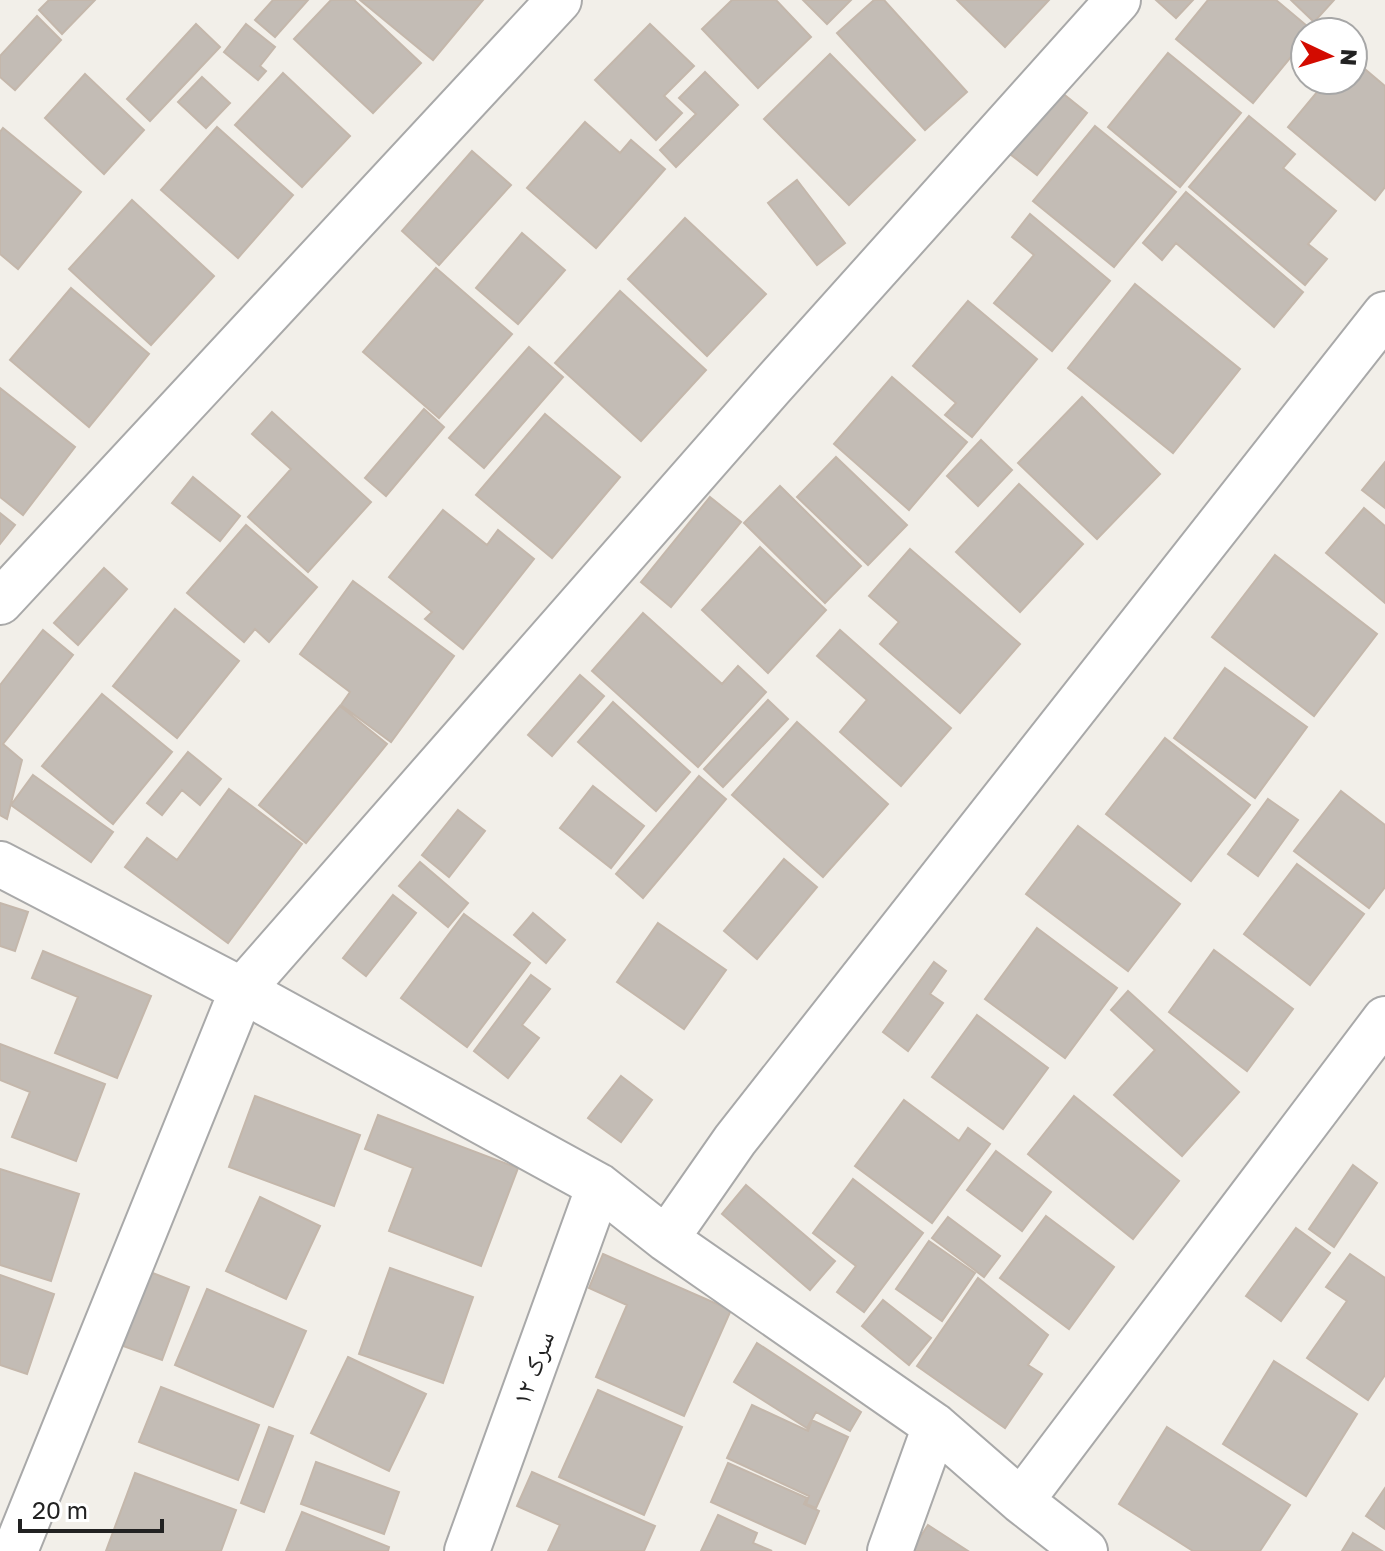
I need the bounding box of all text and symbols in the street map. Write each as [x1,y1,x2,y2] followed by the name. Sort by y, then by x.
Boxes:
[1289,16,1369,96] north arrow
[1335,48,1364,67] text: N
[505,1327,560,1409] street label: سرک ۱۲
[20,1483,162,1533] scale bar
[32,1495,88,1524] text: 20 m

